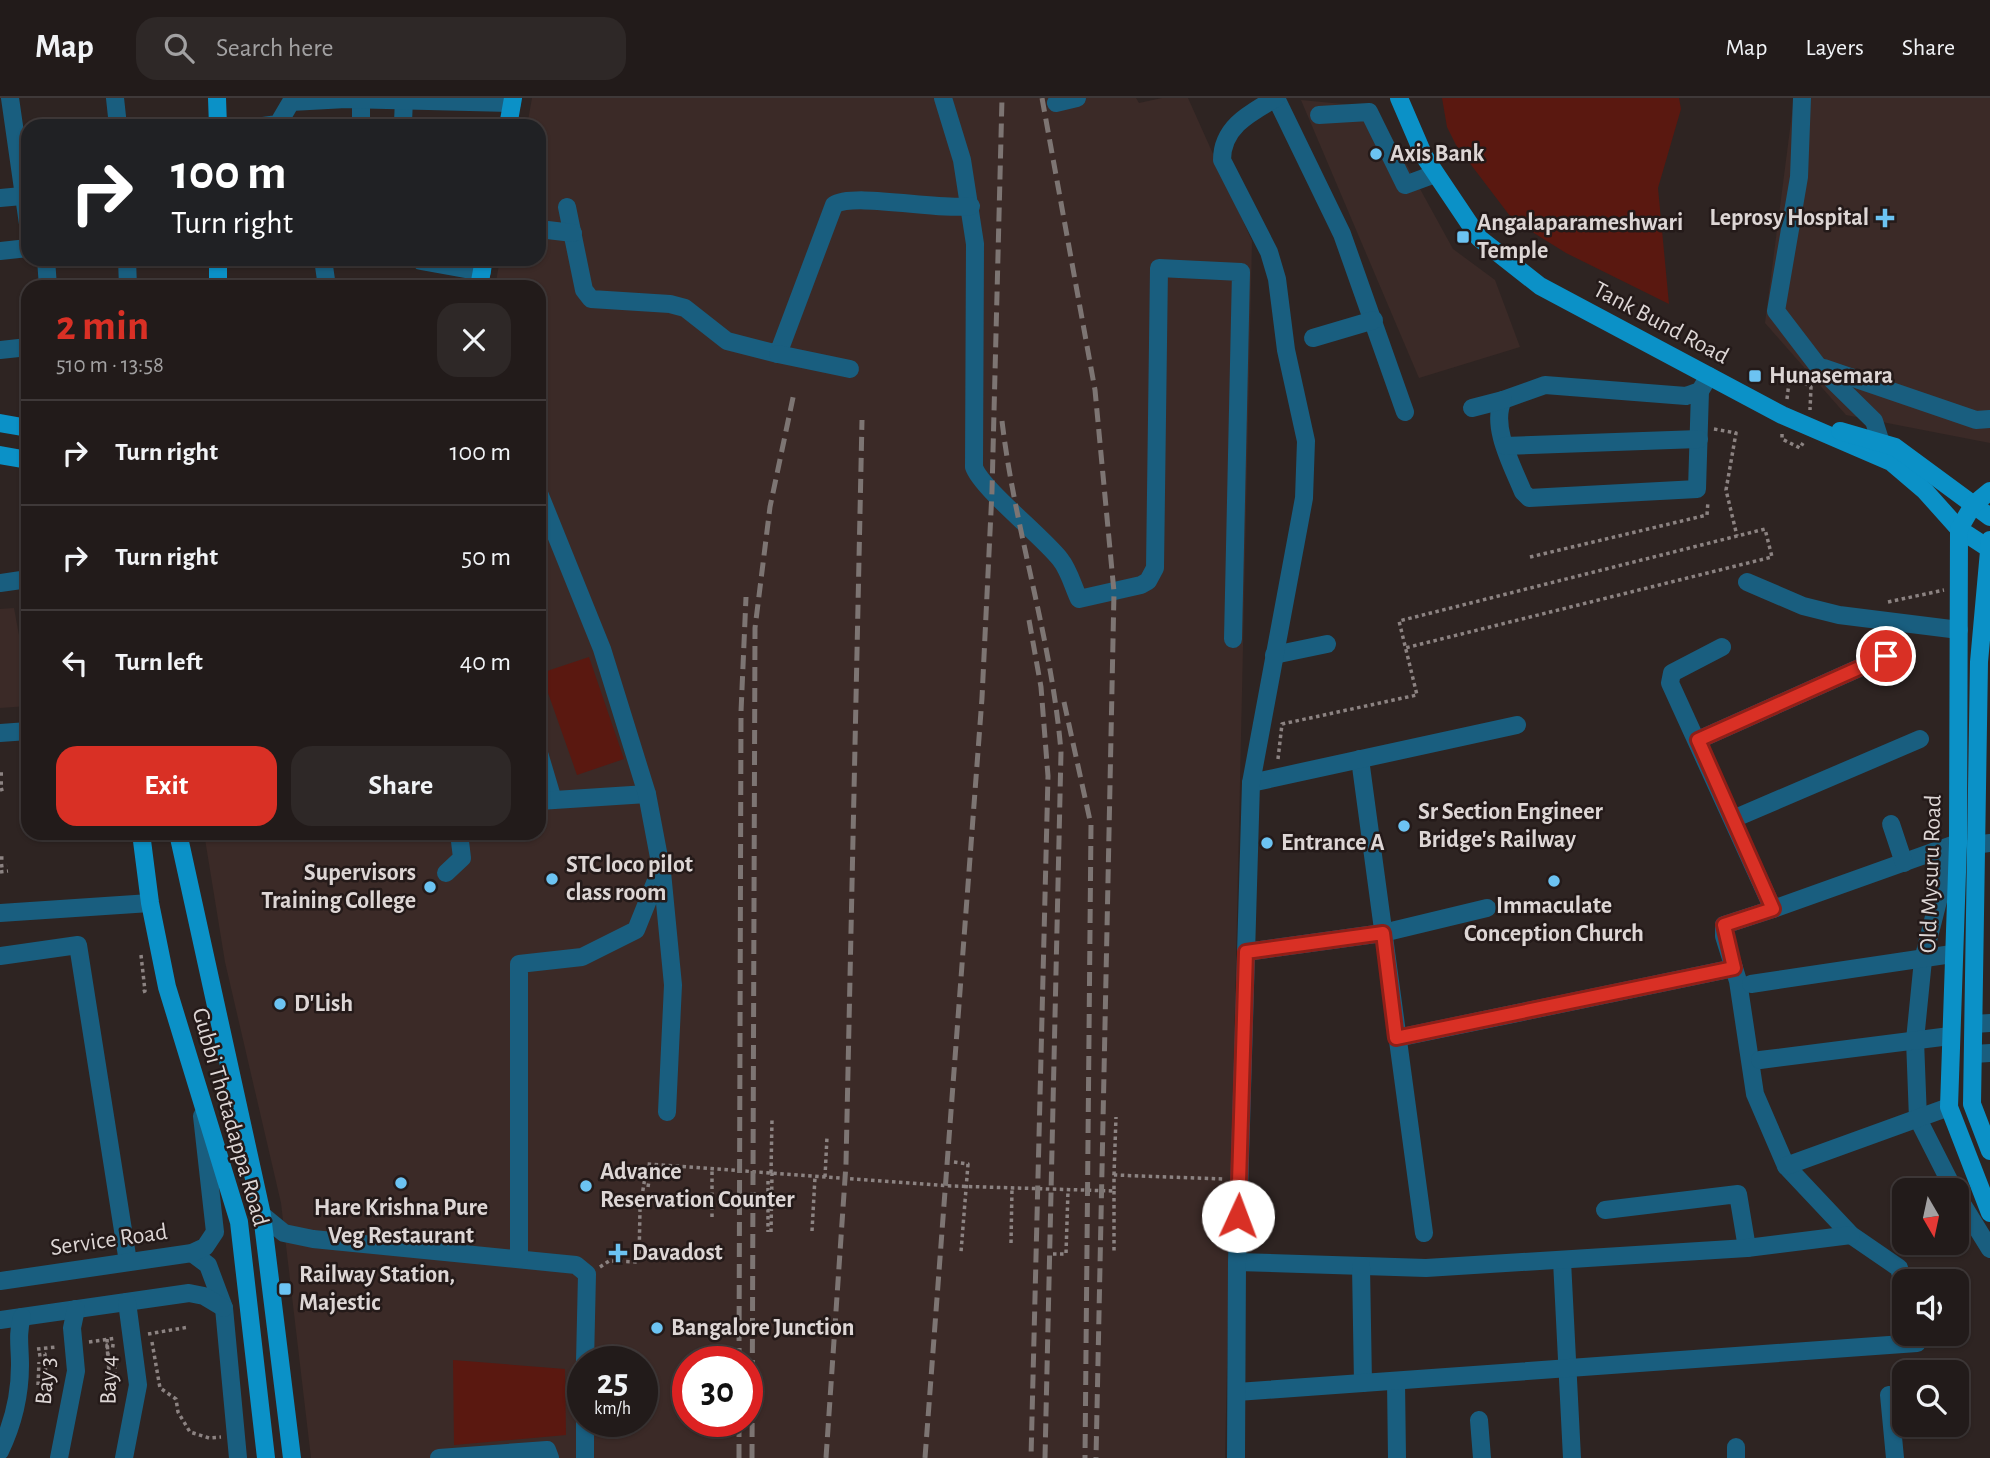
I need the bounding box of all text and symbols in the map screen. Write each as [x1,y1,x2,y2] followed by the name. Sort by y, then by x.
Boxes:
[136,17,626,80] search box
[160,29,198,67] icon: search
[35,31,94,64] text: Map
[216,35,334,61] text: Search here
[1725,36,1767,60] text: Map
[1805,36,1864,60] text: Layers
[1902,36,1955,60] text: Share
[1390,142,1485,166] place label: Axis Bank
[1368,146,1384,162] marker: Axis Bank
[56,147,147,238] icon: right
[171,149,287,198] text: 100 m
[1709,206,1869,230] place label: Leprosy Hospital
[171,207,293,239] text: Turn right
[1875,208,1895,228] marker: Leprosy Hospital
[1477,211,1683,263] place label: Angalaparameshwari Temple
[1455,229,1471,245] marker: Angalaparameshwari Temple
[1589,277,1733,369] street label: Tank Bund Road
[437,303,511,377] button: close
[56,305,149,347] text: 2 min
[56,354,164,377] text: 510 m · 13:58
[1769,364,1893,388] place label: Hunasemara
[1747,368,1763,384] marker: Hunasemara
[56,434,94,472] icon: right
[115,439,218,465] text: Turn right
[450,439,511,465] text: 100 m
[56,539,94,577] icon: right
[115,544,218,570] text: Turn right
[461,544,511,570] text: 50 m
[1856,626,1916,686] pin
[1867,637,1905,675] icon: arrive
[56,644,94,682] icon: left
[115,649,203,675] text: Turn left
[460,649,511,675] text: 40 m
[56,746,277,826] button: Exit
[291,746,511,826] button: Share
[1916,794,1946,954] street label: Old Mysuru Road
[1418,800,1604,852] place label: Sr Section Engineer Bridge's Railway
[1396,818,1412,834] marker: Sr Section Engineer Bridge's Railway
[1281,831,1385,855] place label: Entrance A
[1259,835,1275,851] marker: Entrance A
[566,853,693,905] place label: STC loco pilot class room
[261,861,416,913] place label: Supervisors Training College
[544,871,560,887] marker: STC loco pilot class room
[1546,873,1562,889] marker: Immaculate Conception Church
[422,879,438,895] marker: Supervisors Training College
[1464,894,1644,946] place label: Immaculate Conception Church
[294,992,353,1016] place label: D'Lish
[272,996,288,1012] marker: D'Lish
[187,1005,273,1229] street label: Gubbi Thotadappa Road
[600,1160,795,1212] place label: Advance Reservation Counter
[393,1175,409,1191] marker: Hare Krishna Pure Veg Restaurant
[578,1178,594,1194] marker: Advance Reservation Counter
[1892,1178,1969,1255] north arrow
[1892,1178,1969,1437] map controls
[1201,1179,1275,1253] position arrow
[314,1196,488,1248] place label: Hare Krishna Pure Veg Restaurant
[49,1220,169,1260] street label: Service Road
[632,1241,723,1265] place label: Davadost
[610,1245,626,1261] marker: Davadost
[299,1263,455,1315] place label: Railway Station, Majestic
[1892,1269,1969,1346] button: sound
[277,1281,293,1297] marker: Railway Station, Majestic
[671,1316,854,1340] place label: Bangalore Junction
[649,1320,665,1336] marker: Bangalore Junction
[672,1346,763,1437] speed limit sign: 30
[97,1355,121,1405] street label: Bay 4
[32,1356,60,1406] street label: Bay 3
[1892,1360,1969,1437] button: search
[597,1365,628,1400] text: 25
[594,1400,631,1418] text: km/h

